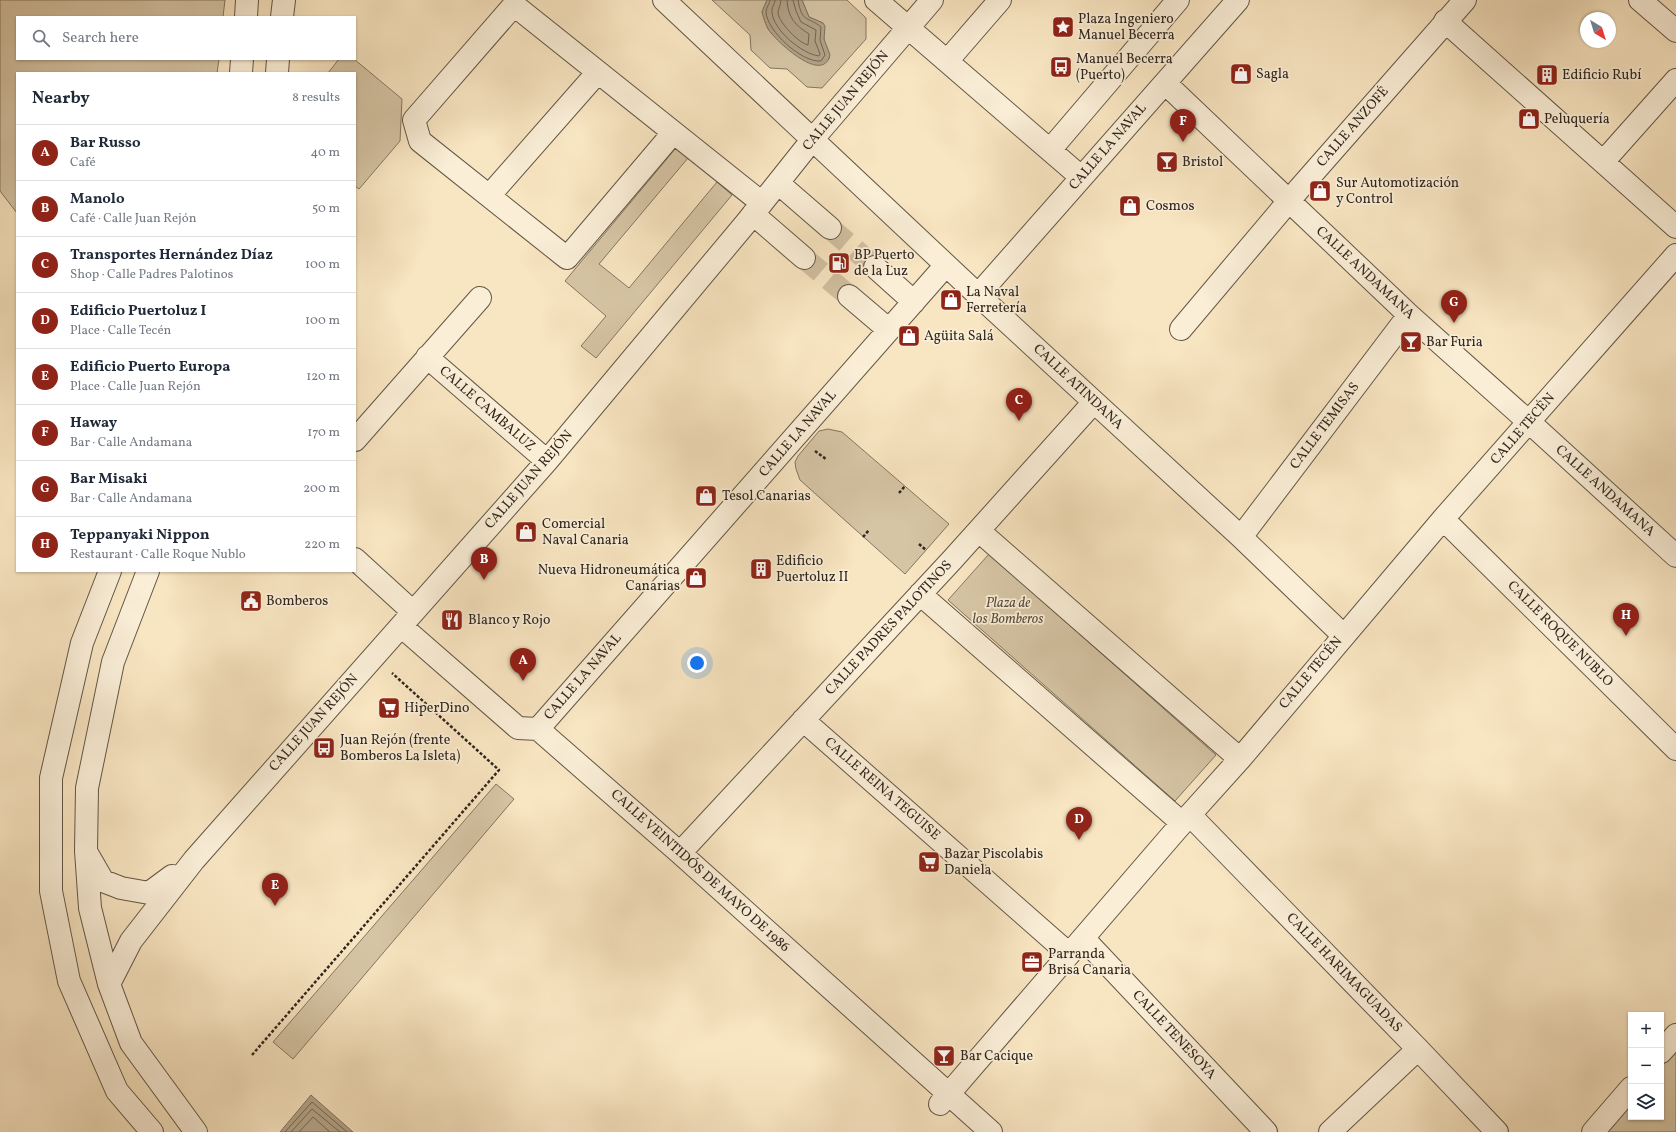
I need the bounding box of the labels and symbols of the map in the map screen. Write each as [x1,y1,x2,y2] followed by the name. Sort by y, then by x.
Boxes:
[1078,10,1175,45] place label: Plaza Ingeniero Manuel Becerra
[1580,12,1616,48] north arrow
[1050,14,1076,40] place icon: Plaza Ingeniero Manuel Becerra
[798,46,894,155] street label: CALLE JUAN REJÓN
[1076,50,1173,85] place label: Manuel Becerra (Puerto)
[1048,54,1074,80] bus stop icon: Manuel Becerra (Puerto)
[1228,61,1254,87] shop icon: Sagla
[1534,62,1560,88] building icon: Edificio Rubí
[1256,65,1289,84] place label: Sagla
[1562,66,1642,85] place label: Edificio Rubí
[1313,83,1393,171] street label: CALLE ANZOFÉ
[1065,99,1151,195] street label: CALLE LA NAVAL
[1516,106,1542,132] shop icon: Peluquería
[1170,109,1196,142] pin: F
[1544,110,1610,129] place label: Peluquería
[1154,149,1180,175] bar icon: Bristol
[1182,153,1223,172] place label: Bristol
[1336,174,1459,209] place label: Sur Automotización y Control
[1307,178,1333,204] shop icon: Sur Automotización y Control
[1117,193,1143,219] shop icon: Cosmos
[1146,197,1194,216] place label: Cosmos
[1312,222,1419,324] street label: CALLE ANDAMANA
[854,246,914,281] place label: BP Puerto de la Luz
[826,250,852,276] fuel station icon: BP Puerto de la Luz
[966,283,1027,318] place label: La Naval Ferretería
[938,287,964,313] shop icon: La Naval Ferretería
[1441,290,1467,323] pin: G
[896,323,922,349] shop icon: Agüita Salá
[924,327,994,346] place label: Agüita Salá
[1398,329,1424,355] bar icon: Bar Furia
[1426,333,1483,352] place label: Bar Furia
[1029,340,1128,434] street label: CALLE ATINDANA
[435,362,539,456] street label: CALLE CAMBALUZ
[1286,378,1364,474] street label: CALLE TEMISAS
[755,386,841,482] street label: CALLE LA NAVAL
[1006,388,1032,421] pin: C
[1487,389,1559,469] street label: CALLE TECÉN
[480,426,577,534] street label: CALLE JUAN REJÓN
[1551,441,1659,541] street label: CALLE ANDAMANA
[693,483,719,509] shop icon: Tesol Canarias
[722,487,811,506] place label: Tesol Canarias
[542,515,629,550] place label: Comercial Naval Canaria
[513,519,539,545] shop icon: Comercial Naval Canaria
[471,547,497,580] pin: B
[776,552,848,587] place label: Edificio Puertoluz II
[748,556,774,582] building icon: Edificio Puertoluz II
[821,556,957,700] street label: CALLE PADRES PALOTINOS
[538,561,680,596] place label: Nueva Hidroneumática Canarias
[683,565,709,591] shop icon: Nueva Hidroneumática Canarias
[1503,577,1617,691] street label: CALLE ROQUE NUBLO
[238,588,264,614] public building icon: Bomberos
[266,592,328,611] place label: Bomberos
[973,594,1043,629] park label: Plaza de los Bomberos
[1613,603,1639,636] pin: H
[439,607,465,633] restaurant icon: Blanco y Rojo
[468,611,550,630] place label: Blanco y Rojo
[540,629,626,725] street label: CALLE LA NAVAL
[1275,633,1347,713] street label: CALLE TECÉN
[510,648,536,681] pin: A
[687,653,707,673] your location
[264,669,363,776] street label: CALLE JUAN REJÓN
[376,695,402,721] supermarket icon: HiperDino
[404,699,470,718] place label: HiperDino
[340,731,460,766] place label: Juan Rejón (frente Bomberos La Isleta)
[820,733,944,845] street label: CALLE REINA TEGUISE
[311,735,337,761] bus stop icon: Juan Rejón (frente Bomberos La Isleta)
[606,785,794,957] street label: CALLE VEINTIDÓS DE MAYO DE 1986
[1066,807,1092,840] pin: D
[944,845,1043,880] place label: Bazar Piscolabis Daniela
[916,849,942,875] supermarket icon: Bazar Piscolabis Daniela
[262,873,288,906] pin: E
[1282,909,1406,1037] street label: CALLE HARIMAGUADAS
[1048,945,1131,980] place label: Parranda Brisa Canaria
[1019,949,1045,975] office icon: Parranda Brisa Canaria
[1128,986,1220,1084] street label: CALLE TENESOYA
[931,1043,957,1069] bar icon: Bar Cacique
[960,1047,1033,1066] place label: Bar Cacique

